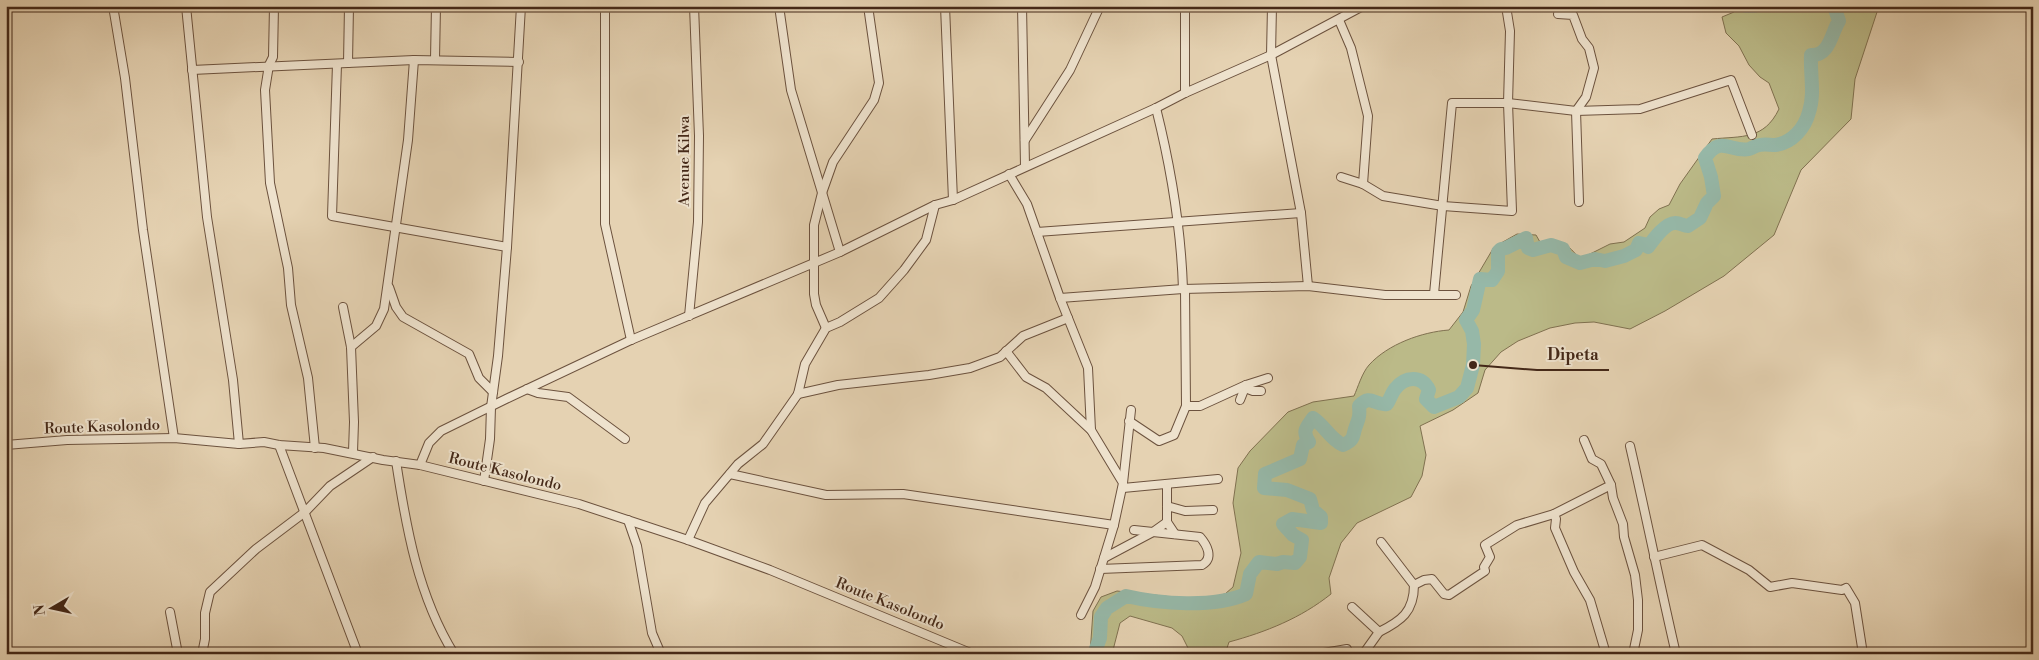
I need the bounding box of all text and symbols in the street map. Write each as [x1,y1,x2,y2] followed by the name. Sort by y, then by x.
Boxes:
[675,115,694,207] street label: Avenue Kilwa
[1537,339,1609,370] callout: Dipeta
[1547,345,1599,365] text: Dipeta
[44,415,160,439] street label: Route Kasolondo
[446,449,564,495] street label: Route Kasolondo
[833,573,947,635] street label: Route Kasolondo
[28,582,78,632] north arrow
[30,603,50,617] text: N

